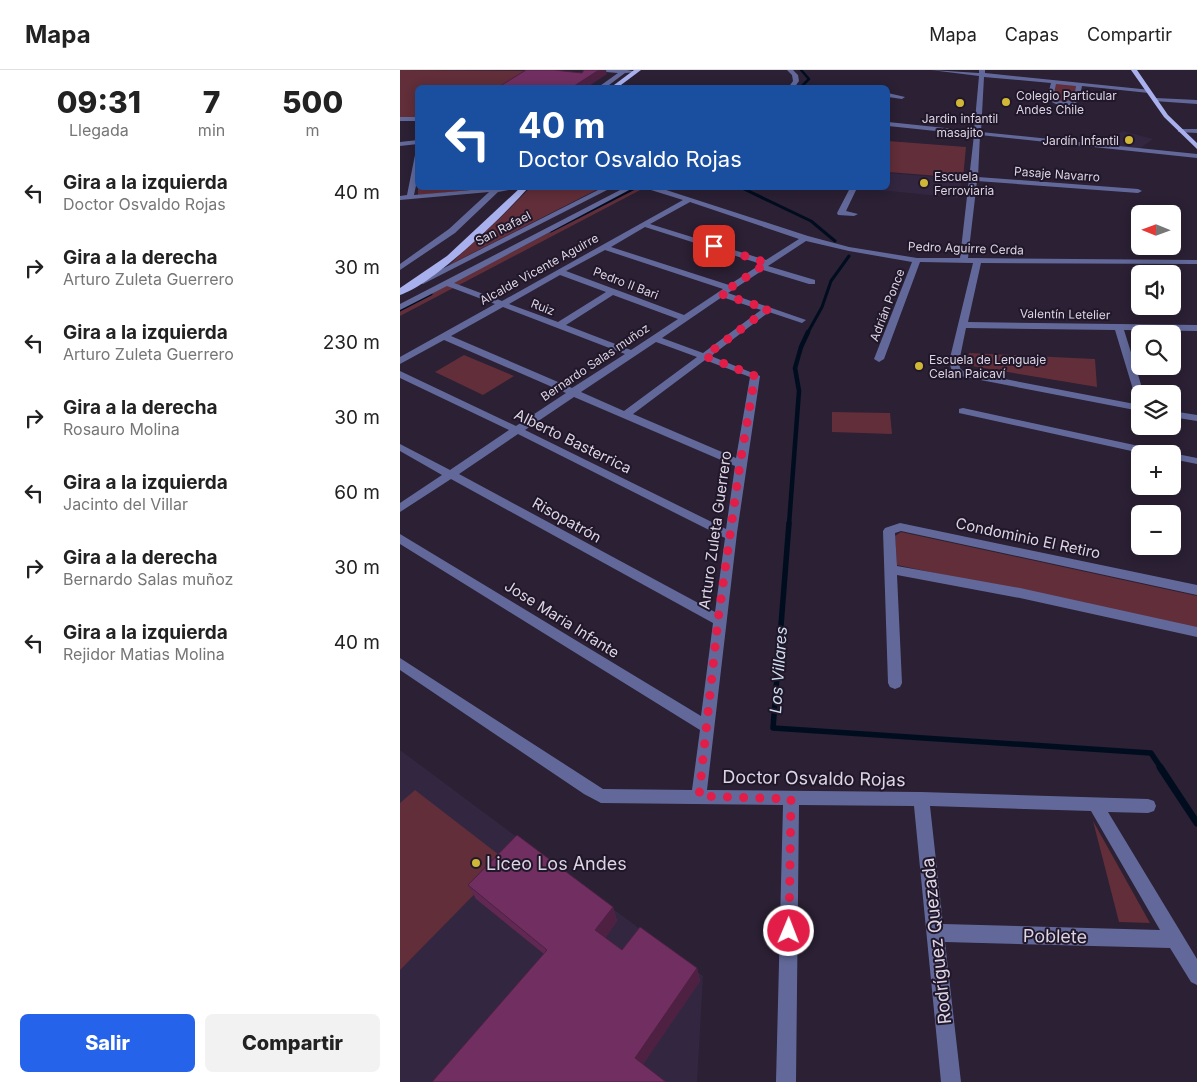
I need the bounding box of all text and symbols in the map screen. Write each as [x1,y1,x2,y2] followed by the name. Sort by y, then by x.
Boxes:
[25,20,91,49] text: Mapa
[929,24,977,45] text: Mapa
[1005,24,1059,45] text: Capas
[1087,24,1172,45] text: Compartir
[57,84,141,120] text: 09:31
[203,84,220,120] text: 7
[282,84,343,120] text: 500
[1016,88,1117,117] place label: Colegio Particular Andes Chile
[1000,96,1012,108] marker: Colegio Particular Andes Chile
[954,97,966,109] marker: Jardin infantil masajito
[518,104,606,146] text: 40 m
[435,105,500,170] icon: left
[922,111,998,140] place label: Jardin infantil masajito
[69,120,129,140] text: Llegada
[198,120,225,140] text: min
[306,120,320,140] text: m
[1042,133,1119,148] place label: Jardín Infantil
[1123,134,1135,146] marker: Jardín Infantil
[518,146,742,172] text: Doctor Osvaldo Rojas
[1014,164,1100,184] street label: Pasaje Navarro
[934,169,994,198] place label: Escuela Ferroviaria
[63,171,228,194] text: Gira a la izquierda
[918,177,930,189] marker: Escuela Ferroviaria
[20,179,48,207] icon: left
[334,181,380,204] text: 40 m
[63,194,226,214] text: Doctor Osvaldo Rojas
[1131,205,1181,255] north arrow
[1131,205,1181,555] map controls
[473,208,533,248] street label: San Rafael
[693,225,735,267] pin
[477,230,601,308] street label: Alcalde Vicente Aguirre
[700,232,728,260] icon: arrive
[908,238,1024,258] street label: Pedro Aguirre Cerda
[63,246,218,269] text: Gira a la derecha
[20,254,48,282] icon: right
[334,256,380,279] text: 30 m
[591,264,661,302] street label: Pedro II Bari
[1131,265,1181,315] button: sound
[866,267,908,343] street label: Adrián Ponce
[63,269,234,289] text: Arturo Zuleta Guerrero
[529,296,557,318] street label: Ruiz
[1020,306,1111,322] street label: Valentín Letelier
[538,320,652,404] street label: Bernardo Salas muñoz
[63,321,228,344] text: Gira a la izquierda
[1131,325,1181,375] button: search
[20,329,48,357] icon: left
[323,331,380,354] text: 230 m
[63,344,234,364] text: Arturo Zuleta Guerrero
[929,352,1046,381] place label: Escuela de Lenguaje Celan Paicaví
[913,360,925,372] marker: Escuela de Lenguaje Celan Paicaví
[1131,385,1181,435] button: layers
[63,396,218,419] text: Gira a la derecha
[20,404,48,432] icon: right
[511,404,635,478] street label: Alberto Basterrica
[334,406,380,429] text: 30 m
[63,419,180,439] text: Rosauro Molina
[1131,445,1181,495] button: +
[694,449,736,611] street label: Arturo Zuleta Guerrero
[63,471,228,494] text: Gira a la izquierda
[20,479,48,507] icon: left
[334,481,380,504] text: 60 m
[529,493,605,547] street label: Risopatrón
[63,494,188,514] text: Jacinto del Villar
[1131,505,1181,555] button: −
[954,513,1102,563] street label: Condominio El Retiro
[63,546,218,569] text: Gira a la derecha
[20,554,48,582] icon: right
[334,556,380,579] text: 30 m
[63,569,233,589] text: Bernardo Salas muñoz
[501,576,623,662] street label: Jose Maria Infante
[63,621,228,644] text: Gira a la izquierda
[765,626,791,714] water label: Los Villares
[20,629,48,657] icon: left
[334,631,380,654] text: 40 m
[63,644,225,664] text: Rejidor Matias Molina
[722,766,906,790] street label: Doctor Osvaldo Rojas
[486,853,627,874] place label: Liceo Los Andes
[470,857,482,869] marker: Liceo Los Andes
[917,857,955,1025] street label: Rodríguez Quezada
[762,904,814,956] position arrow
[1023,925,1087,947] street label: Poblete
[20,1014,195,1072] button: Salir
[205,1014,380,1072] button: Compartir

